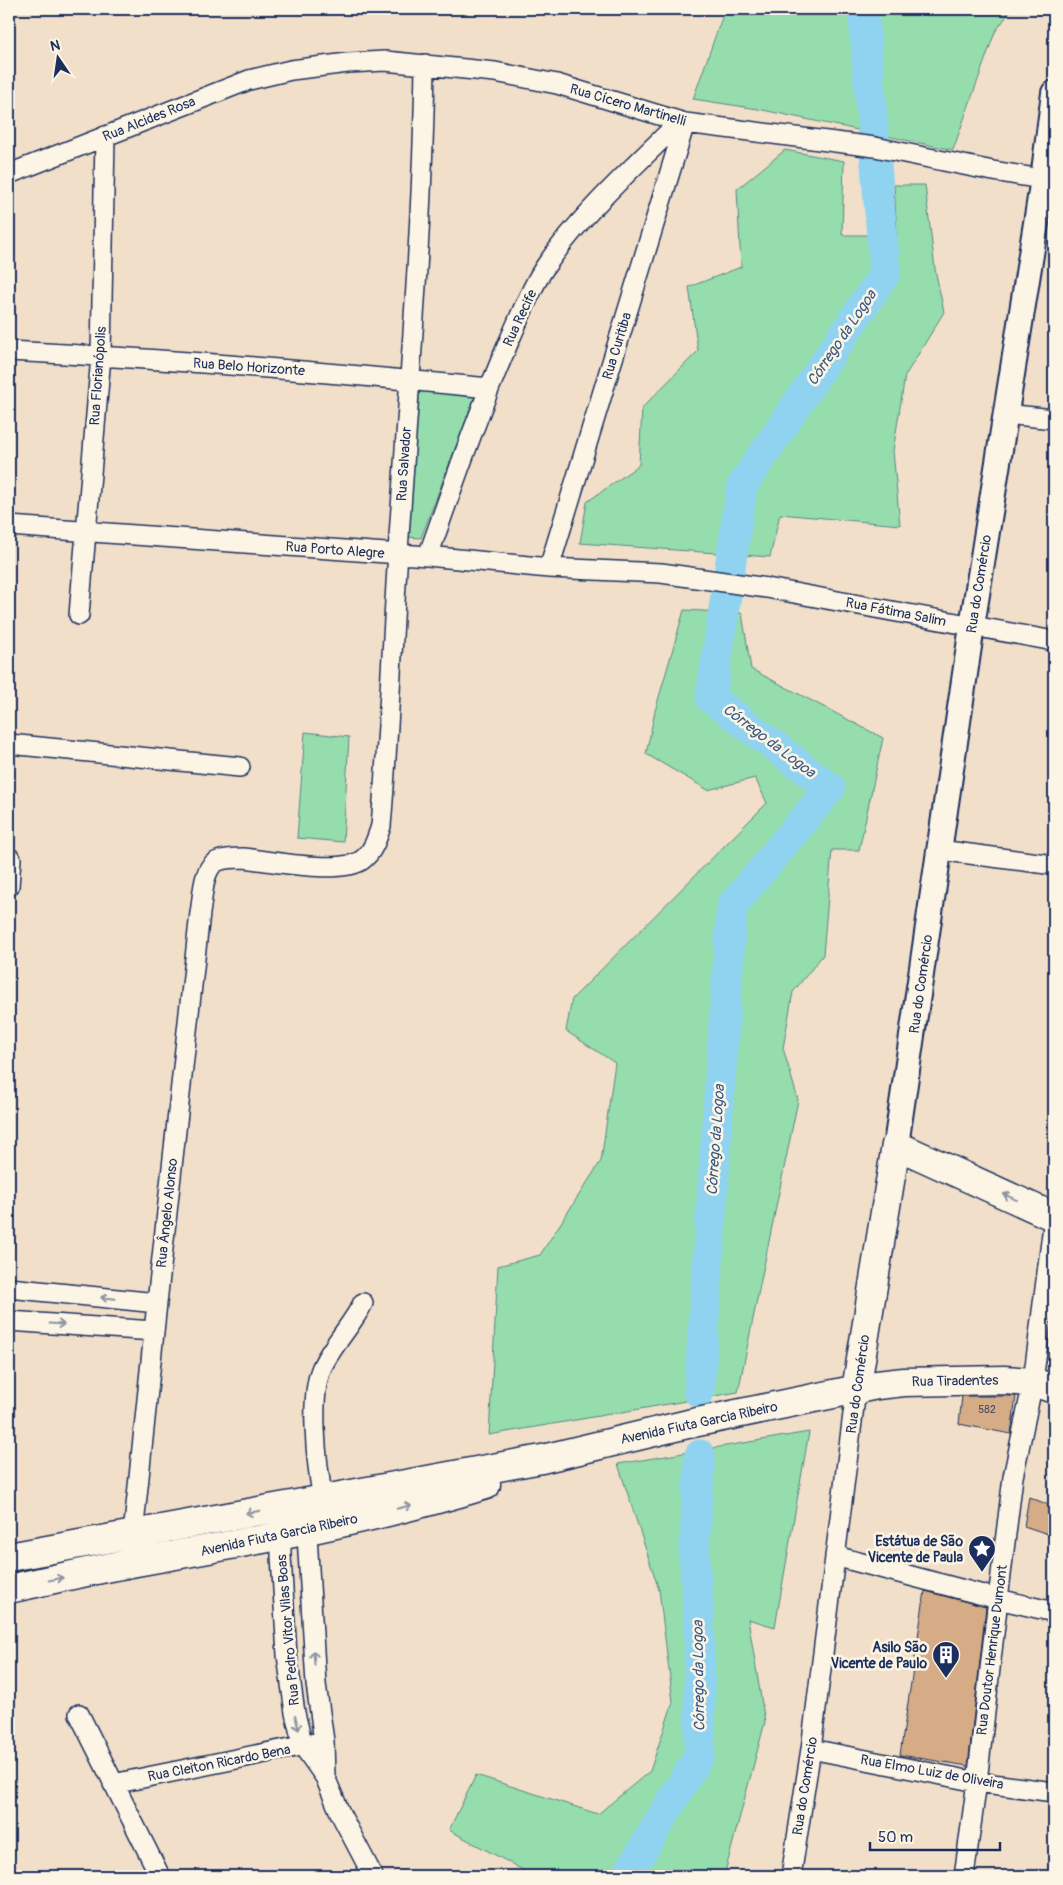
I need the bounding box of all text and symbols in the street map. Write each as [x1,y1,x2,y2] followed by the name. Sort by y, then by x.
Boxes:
[32,32,82,82] north arrow
[49,36,62,55] text: N
[568,80,689,130] street label: Rua Cícero Martinelli
[100,93,198,145] street label: Rua Alcides Rosa
[803,286,881,389] water label: Córrego da Logoa
[499,287,541,349] street label: Rua Recife
[599,310,635,382] street label: Rua Curitiba
[86,325,110,426] street label: Rua Florianópolis
[192,355,306,379] street label: Rua Belo Horizonte
[393,426,415,502] street label: Rua Salvador
[963,533,995,635] street label: Rua do Comércio
[285,538,385,562] street label: Rua Porto Alegre
[844,594,948,630] street label: Rua Fátima Salim
[719,700,820,783] water label: Córrego da Logoa
[906,933,936,1034] street label: Rua do Comércio
[703,1083,729,1196] water label: Córrego da Logoa
[153,1157,181,1269] street label: Rua Ângelo Alonso
[1003,1192,1018,1201] one-way arrow
[101,1293,117,1303] one-way arrow
[49,1319,65,1329] one-way arrow
[843,1333,873,1434] street label: Rua do Comércio
[912,1372,999,1390] street label: Rua Tiradentes
[619,1398,780,1448] street label: Avenida Fiuta Garcia Ribeiro
[978,1403,996,1416] house number: 582
[396,1502,412,1512] one-way arrow
[246,1507,262,1517] one-way arrow
[199,1510,360,1560] street label: Avenida Fiuta Garcia Ribeiro
[868,1533,963,1566] place label: Estátua de São Vicente de Paula
[967,1534,997,1573] place icon: Estátua de São Vicente de Paula
[273,1553,303,1706] street label: Rua Pedro Vitor Vilas Boas
[973,1564,1011,1736] street label: Rua Doutor Henrique Dumont
[48,1574,64,1583] one-way arrow
[689,1619,709,1732] water label: Córrego da Logoa
[831,1639,927,1672] place label: Asilo São Vicente de Paulo
[931,1640,961,1679] building icon: Asilo São Vicente de Paulo
[309,1650,318,1666] one-way arrow
[293,1715,303,1731] one-way arrow
[789,1735,821,1837] street label: Rua do Comércio
[146,1741,292,1785] street label: Rua Cleiton Ricardo Bena
[859,1751,1005,1793] street label: Rua Elmo Luiz de Oliveira
[870,1820,1000,1852] scale bar
[878,1828,913,1847] text: 50 m

